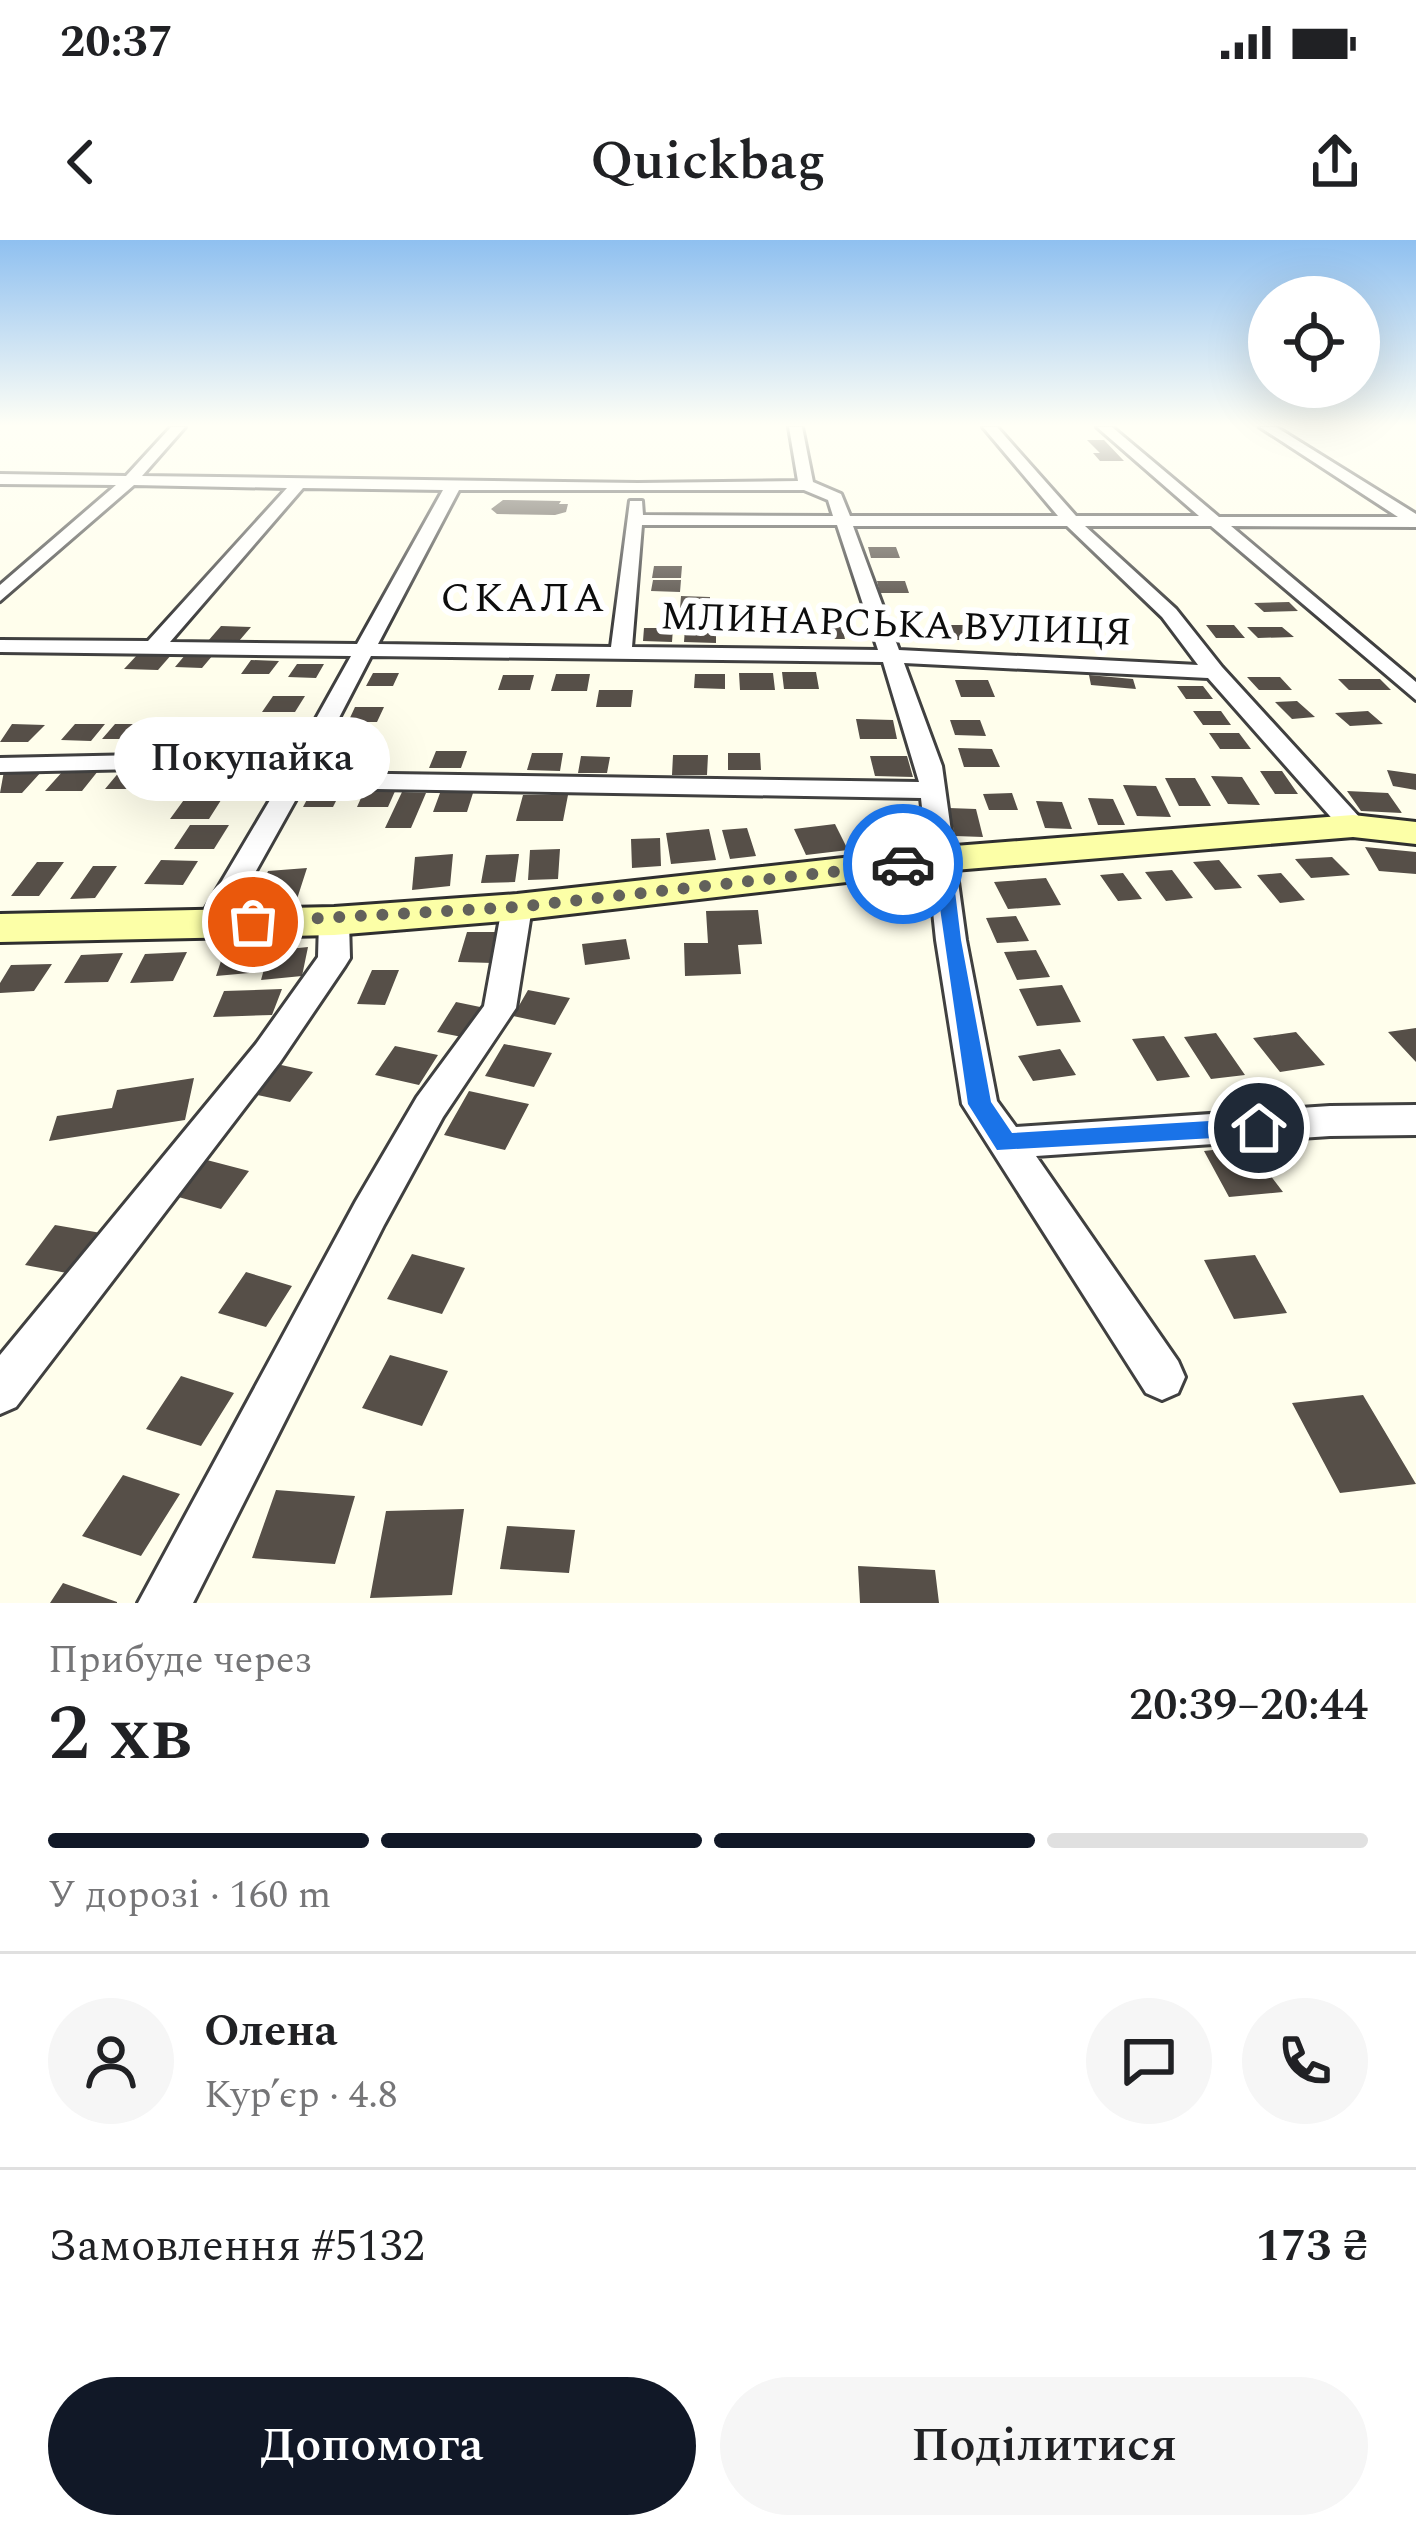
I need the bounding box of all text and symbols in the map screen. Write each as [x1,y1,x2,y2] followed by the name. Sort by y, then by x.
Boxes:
[60,8,173,77] text: 20:37
[590,121,826,203] text: Quickbag
[48,129,114,195] icon: back
[1302,129,1368,195] icon: share
[1248,276,1380,408] map controls
[1248,276,1380,408] button: locate
[440,567,608,630] district label: СКАЛА
[659,587,1133,663] street label: МЛИНАРСЬКА ВУЛИЦЯ
[115,718,391,802] callout: Покупайка
[150,729,354,788] text: Покупайка
[843,804,963,924] courier
[870,831,936,897] icon: car
[202,871,304,973] pin
[220,889,286,955] icon: bag
[1208,1077,1310,1179] pin
[1226,1095,1292,1161] icon: home
[48,1631,312,1690] text: Прибуде через
[1129,1671,1368,1740] text: 20:39–20:44
[48,1675,192,1794] text: 2 хв
[48,1866,331,1925] text: У дорозі · 160 m
[204,1997,338,2066] text: Олена
[48,1998,174,2124] button: person
[1086,1998,1212,2124] button: chat
[1242,1998,1368,2124] button: phone
[204,2066,398,2125] text: Кур’єр · 4.8
[48,2212,425,2281] text: Замовлення #5132
[1256,2212,1368,2281] text: 173 ₴
[48,2377,696,2515] button: Допомога
[720,2377,1368,2515] button: Поділитися

